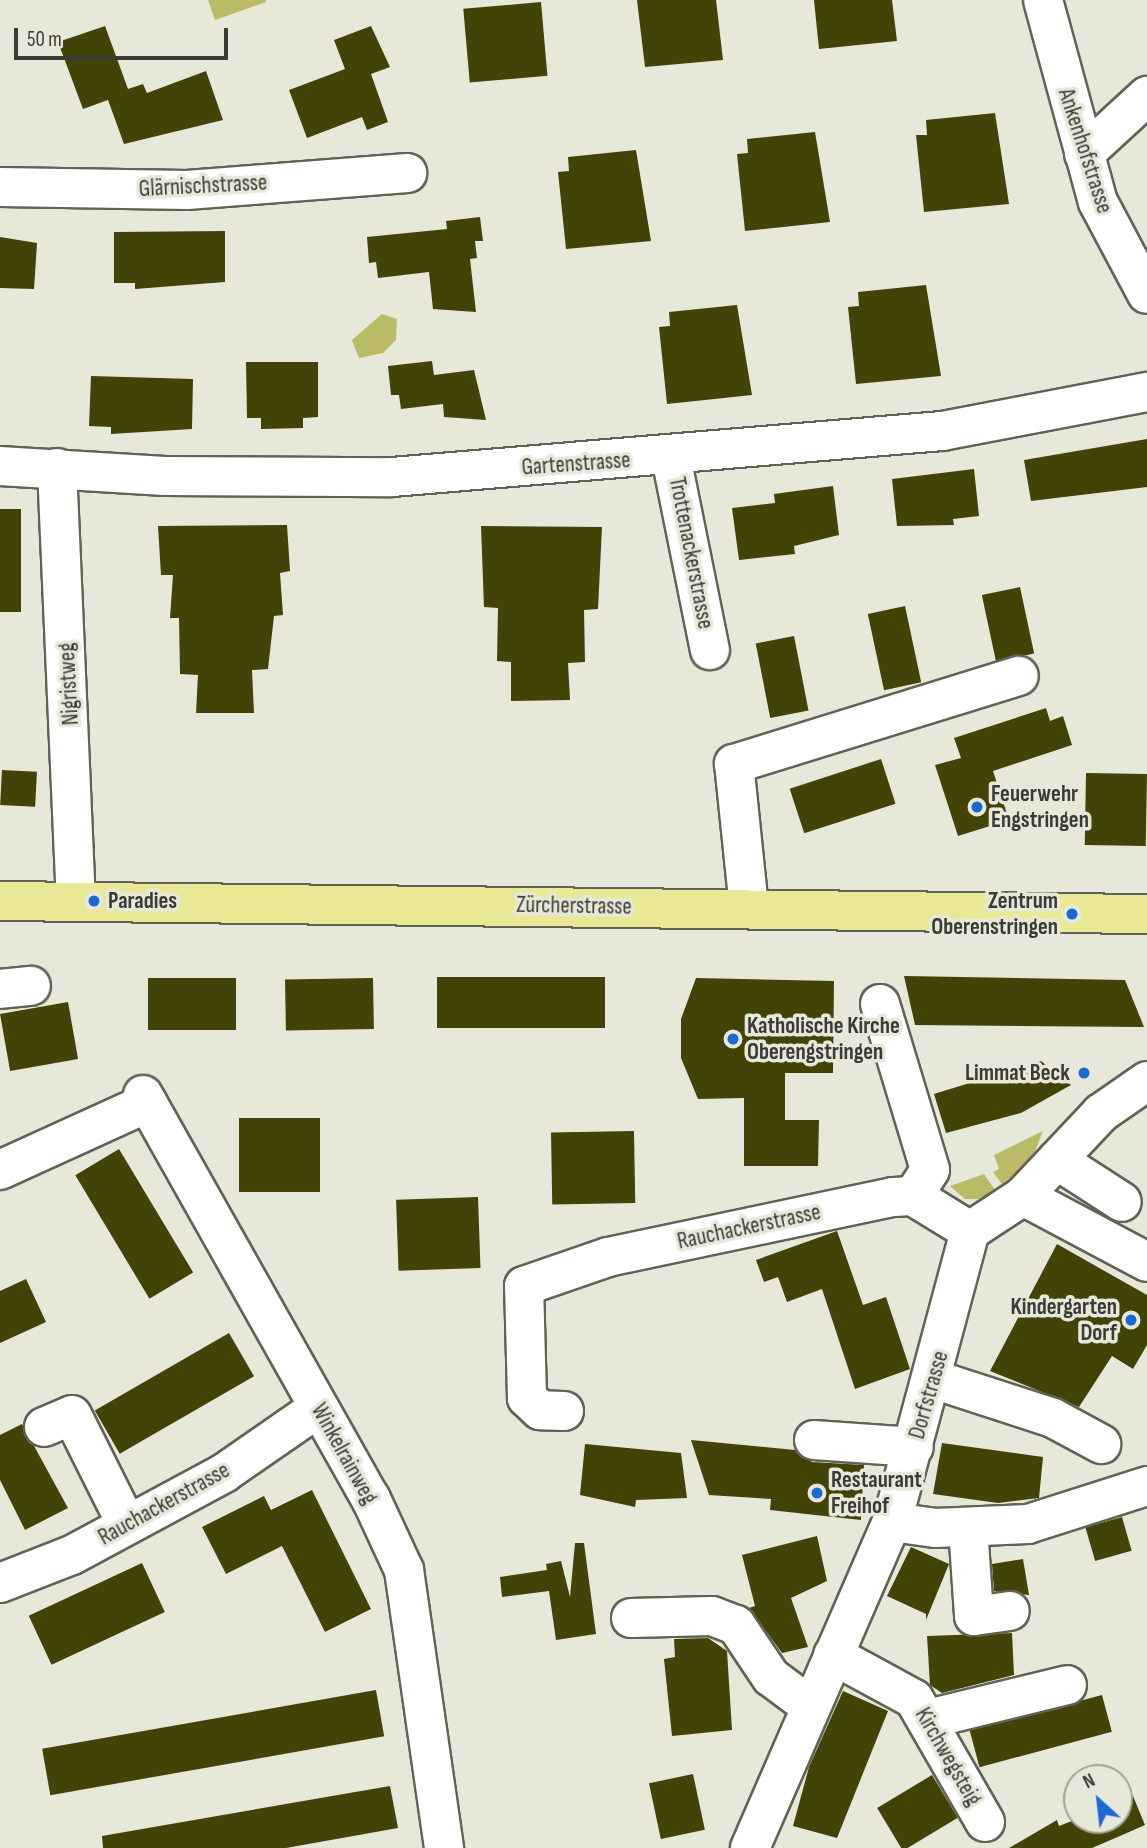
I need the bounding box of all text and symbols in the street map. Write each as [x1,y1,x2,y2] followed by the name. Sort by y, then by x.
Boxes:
[18,14,231,58] scale bar
[27,27,62,52] text: 50 m
[1052,85,1118,217] street label: Ankenhofstrasse
[138,169,268,203] street label: Glärnischstrasse
[521,446,631,482] street label: Gartenstrasse
[663,475,719,631] street label: Trottenackerstrasse
[53,642,85,726] street label: Nigristweg
[991,780,1089,834] place label: Feuerwehr Engstringen
[969,799,985,815] marker: Feuerwehr Engstringen
[108,887,177,915] place label: Paradies
[931,887,1058,941] place label: Zentrum Oberenstringen
[516,891,632,921] street label: Zürcherstrasse
[86,893,102,909] marker: Paradies
[1064,906,1080,922] marker: Zentrum Oberenstringen
[747,1012,900,1066] place label: Katholische Kirche Oberengstringen
[725,1031,741,1047] marker: Katholische Kirche Oberengstringen
[965,1059,1070,1087] place label: Limmat Beck
[1076,1065,1092,1081] marker: Limmat Beck
[675,1198,823,1256] street label: Rauchackerstrasse
[1010,1293,1117,1347] place label: Kindergarten Dorf
[1123,1312,1139,1328] marker: Kindergarten Dorf
[903,1348,955,1442] street label: Dorfstrasse
[305,1399,383,1509] street label: Winkelrainweg
[94,1457,234,1551] street label: Rauchackerstrasse
[831,1466,922,1520] place label: Restaurant Freihof
[809,1485,825,1501] marker: Restaurant Freihof
[909,1703,987,1811] street label: Kirchwegsteig
[1063,1764,1133,1834] north arrow
[1079,1769,1099,1794] text: N

